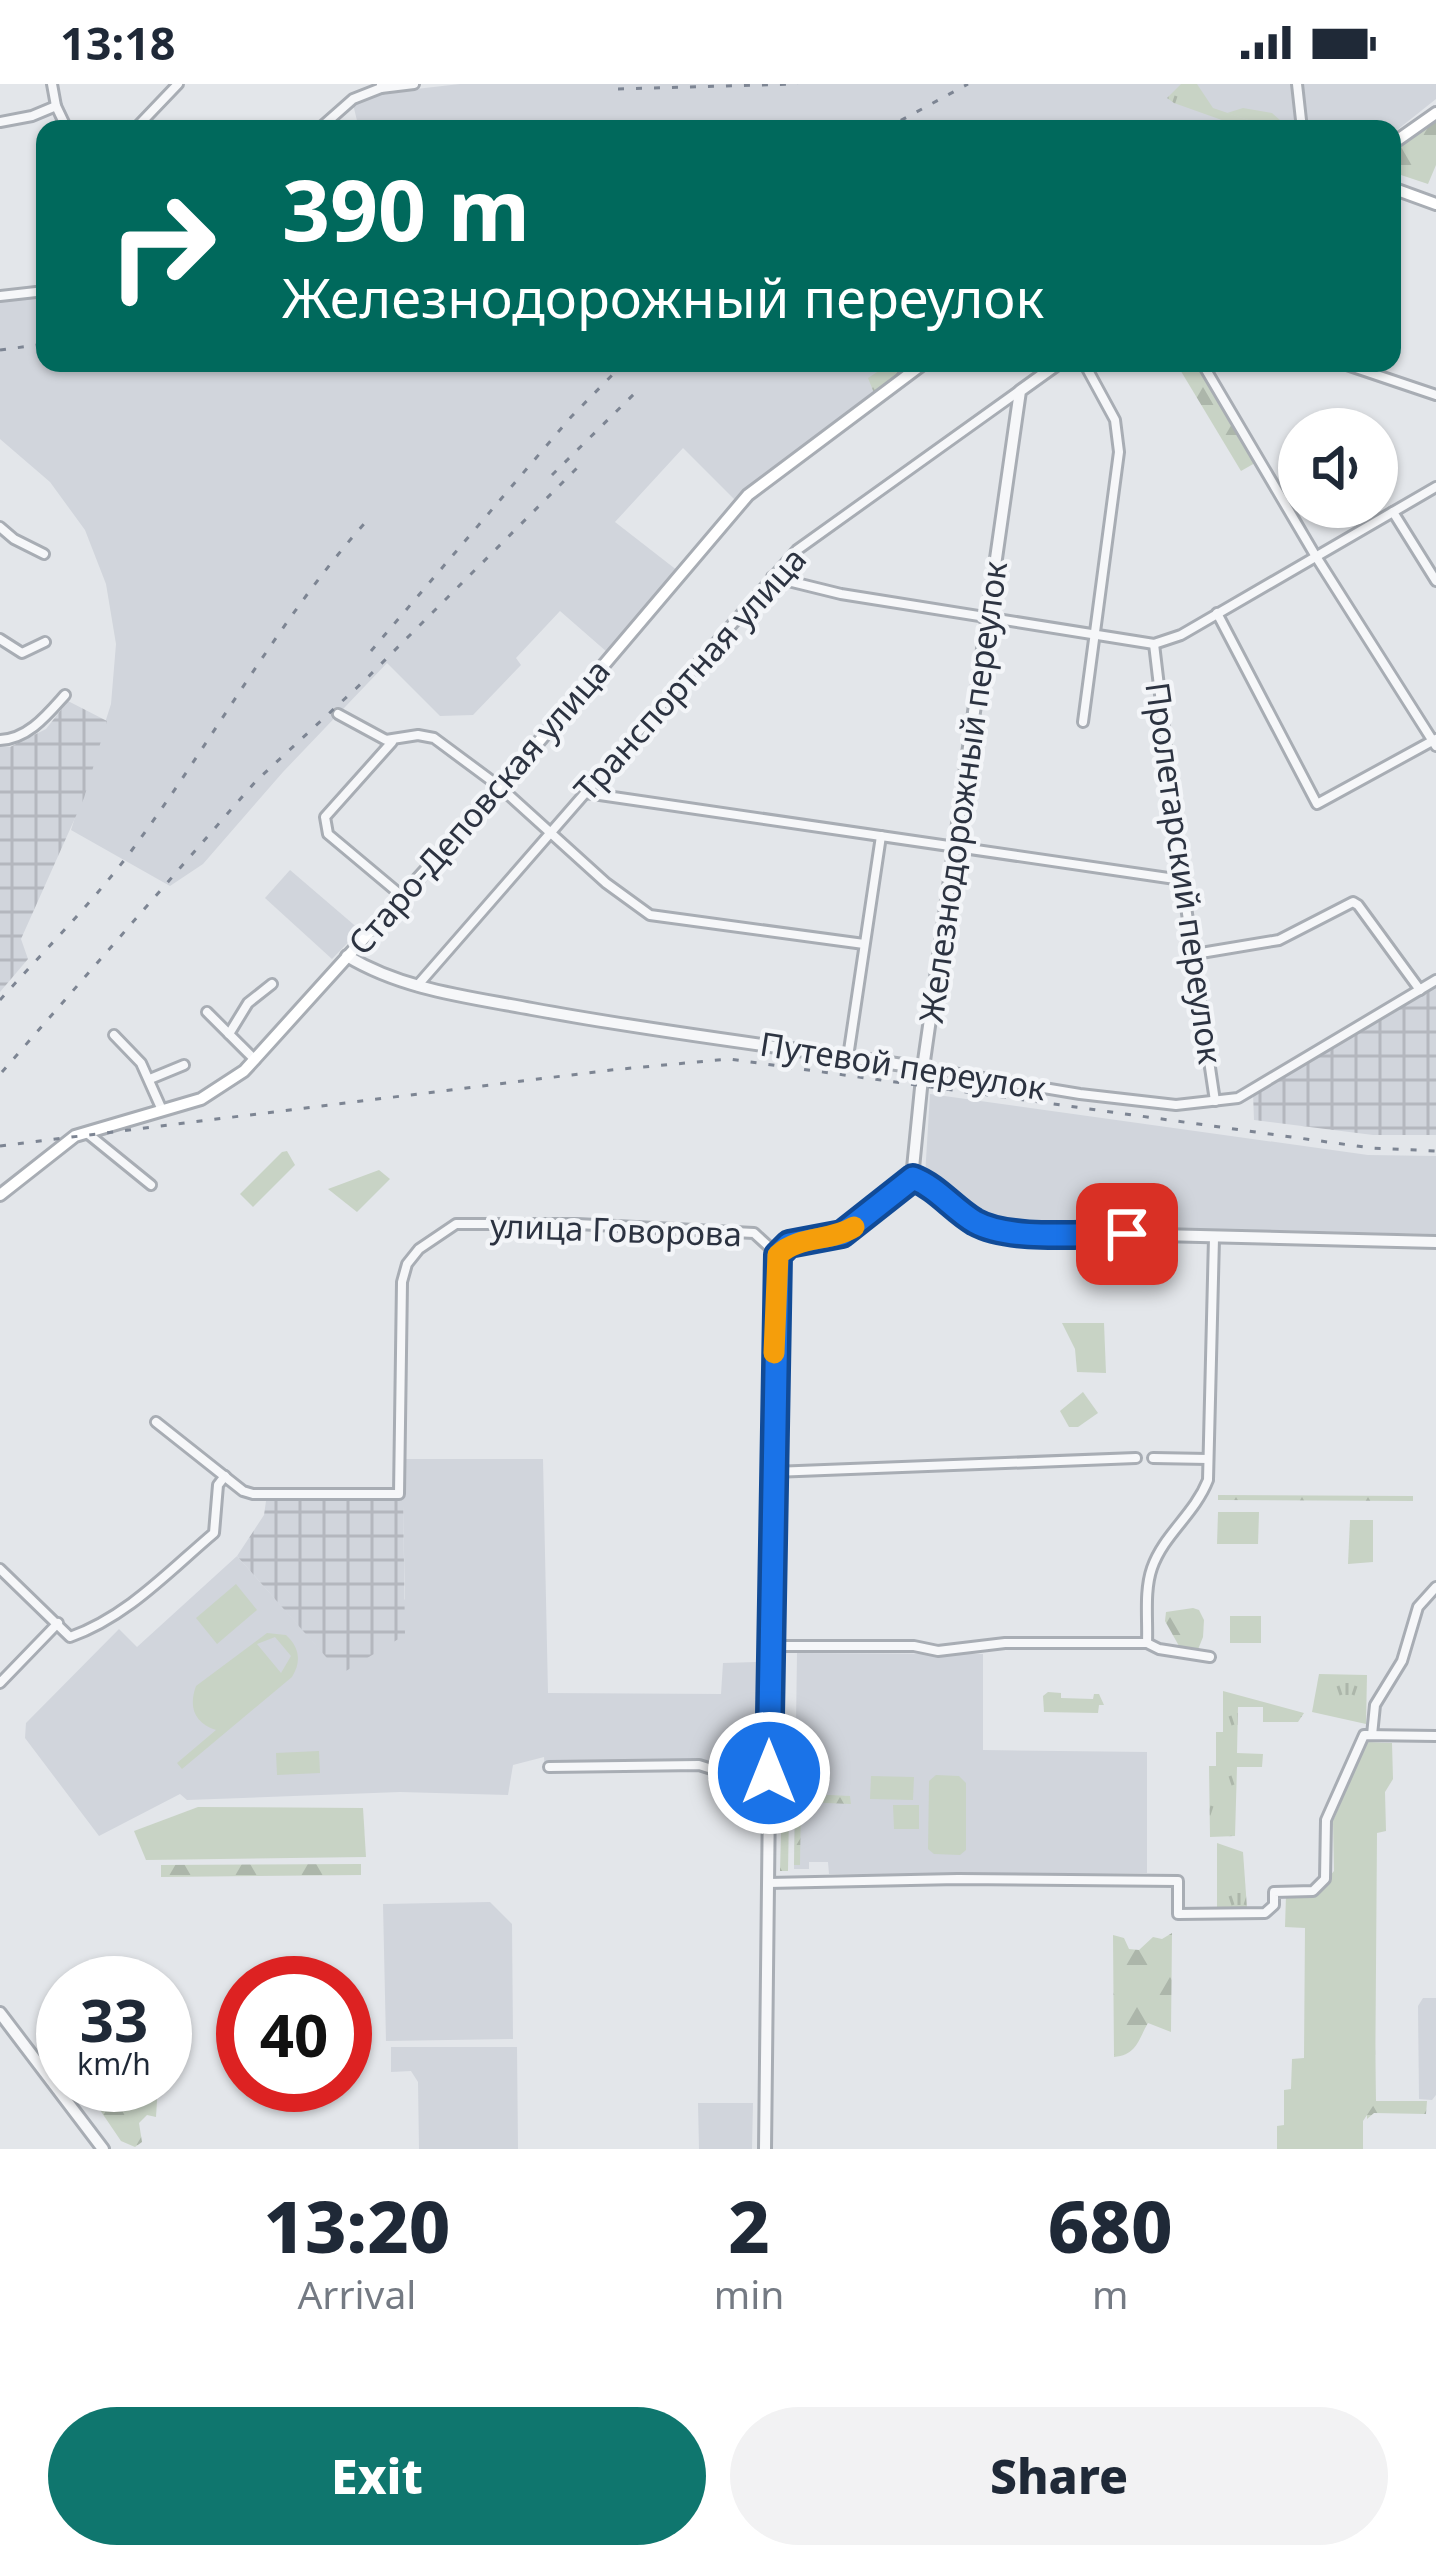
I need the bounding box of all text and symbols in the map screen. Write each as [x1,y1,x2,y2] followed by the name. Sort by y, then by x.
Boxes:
[60,12,176,73] text: 13:18
[282,151,530,266] text: 390 m
[84,168,240,324] icon: right
[282,260,1044,334] text: Железнодорожный переулок
[1278,408,1398,528] map controls
[1278,408,1398,528] button: sound
[564,537,816,810] street label: Транспортная улица
[908,558,1017,1026] street label: Железнодорожный переулок
[338,649,620,964] street label: Старо-Деповская улица
[1135,679,1234,1067] street label: Пролетарский переулок
[757,1021,1050,1110] street label: Путевой переулок
[1076,1183,1178,1285] pin
[1094,1201,1160,1267] icon: arrive
[489,1203,743,1256] street label: улица Говорова
[706,1710,832,1836] position arrow
[216,1956,372,2112] speed limit sign: 40
[80,1978,148,2060] text: 33
[77,2043,151,2084] text: km/h
[263,2176,450,2274] text: 13:20
[728,2176,770,2274] text: 2
[1048,2176,1173,2274] text: 680
[297,2267,416,2320] text: Arrival
[714,2267,784,2320] text: min
[1092,2267,1128,2320] text: m
[48,2407,706,2545] button: Exit
[730,2407,1388,2545] button: Share

